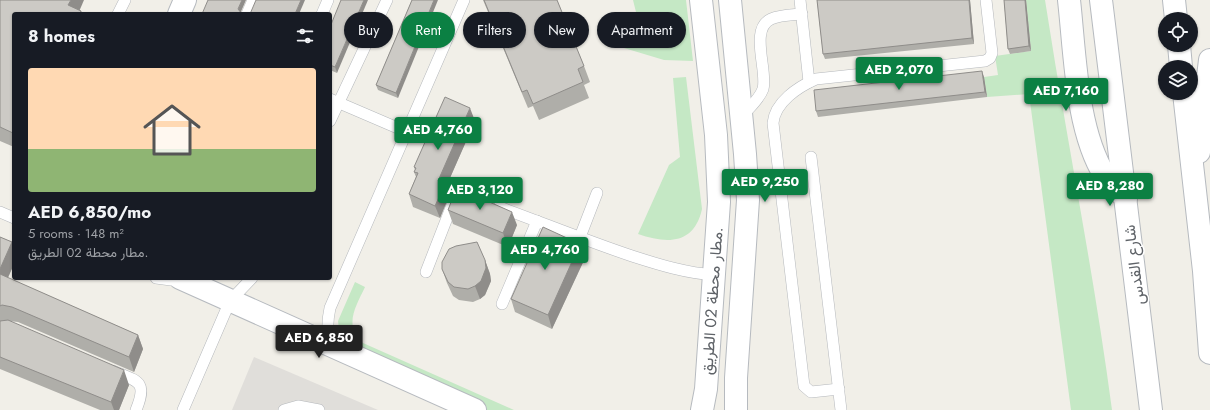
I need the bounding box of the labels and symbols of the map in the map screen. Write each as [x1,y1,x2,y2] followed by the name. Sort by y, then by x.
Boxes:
[853,57,945,91] pin: AED 2,070
[1020,78,1112,112] pin: AED 7,160
[392,117,484,151] pin: AED 4,760
[719,169,811,203] pin: AED 9,250
[1064,173,1156,207] pin: AED 8,280
[434,177,526,211] pin: AED 3,120
[1118,224,1150,306] street label: شارع القدس
[695,226,729,376] street label: مطار محطة 02 الطريق.
[499,237,591,271] pin: AED 4,760
[273,325,365,359] pin: AED 6,850

